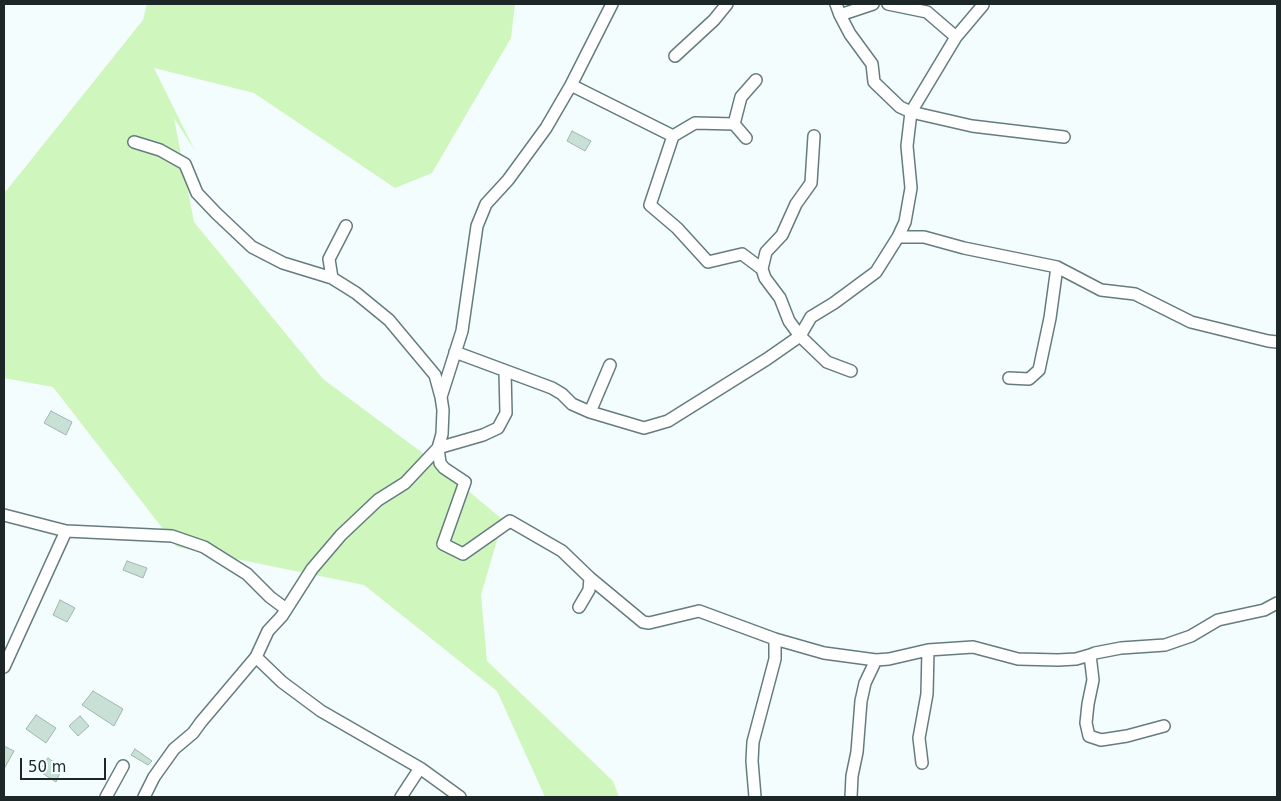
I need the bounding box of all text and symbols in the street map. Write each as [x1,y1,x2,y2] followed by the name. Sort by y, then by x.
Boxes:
[22,748,109,780] scale bar
[28,758,66,776] text: 50 m

